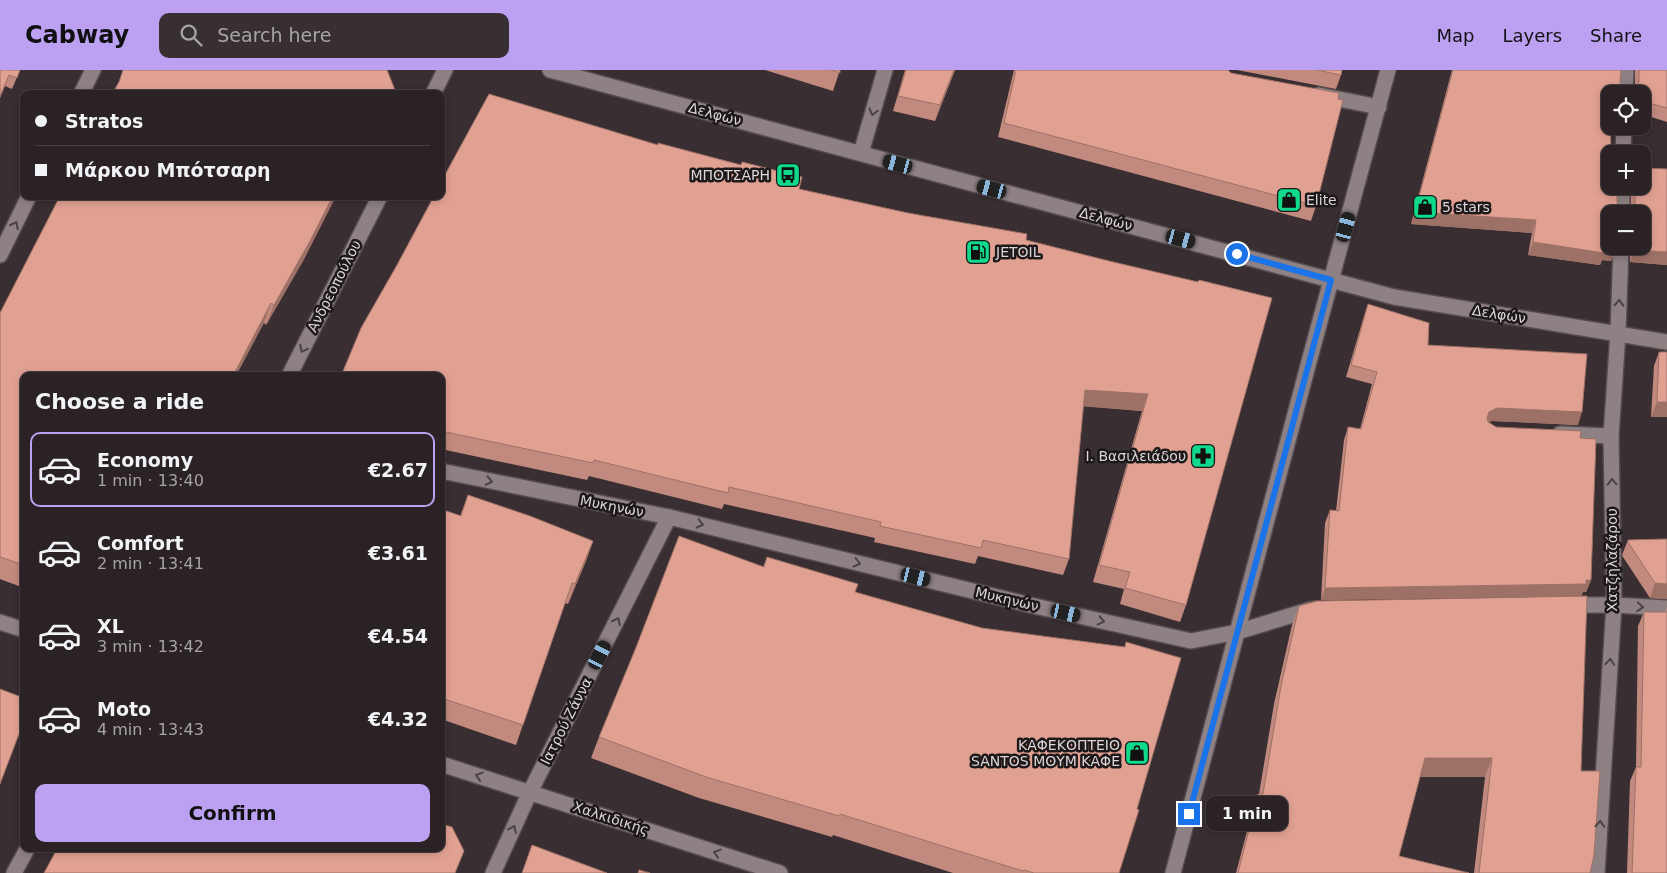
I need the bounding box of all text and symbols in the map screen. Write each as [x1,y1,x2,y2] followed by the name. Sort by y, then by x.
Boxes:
[159,13,509,58] search box
[25,21,129,49] text: Cabway
[177,21,205,49] icon: search
[217,24,331,46] text: Search here
[1436,25,1474,46] text: Map
[1502,25,1562,46] text: Layers
[1590,25,1642,46] text: Share
[1601,85,1651,255] map controls
[1601,85,1651,135] button: locate
[687,99,743,129] street label: Δελφών
[868,107,878,115] one-way arrow
[65,110,143,132] text: Stratos
[1601,145,1651,195] button: +
[881,153,914,175] car
[65,159,271,181] text: Μάρκου Μπότσαρη
[775,162,801,188] bus stop icon: ΜΠΟΤΣΑΡΗ
[690,167,770,183] place label: ΜΠΟΤΣΑΡΗ
[975,178,1008,200] car
[1276,187,1302,213] shop icon: Elite
[1306,192,1337,208] place label: Elite
[1412,194,1438,220] shop icon: 5 stars
[1442,199,1490,215] place label: 5 stars
[1078,204,1134,234] street label: Δελφών
[1601,205,1651,255] button: −
[1334,211,1357,243] car
[9,222,19,231] one-way arrow
[1164,228,1197,250] car
[304,237,364,335] street label: Ανδρεοπούλου
[965,239,991,265] fuel station icon: JETOIL
[1226,243,1248,265] route start
[995,244,1041,260] place label: JETOIL
[1614,298,1624,306] one-way arrow
[1471,302,1527,326] street label: Δελφών
[299,344,309,353] one-way arrow
[35,389,204,414] text: Choose a ride
[1190,443,1216,469] pharmacy icon: Ι. Βασιλειάδου
[37,447,82,492] icon: car
[1085,448,1186,464] place label: Ι. Βασιλειάδου
[97,449,193,471] text: Economy
[368,459,428,481] text: €2.67
[97,471,204,490] text: 1 min · 13:40
[485,475,493,485] one-way arrow
[1607,478,1617,486] one-way arrow
[579,492,645,520] street label: Μυκηνών
[1604,508,1620,612] street label: Χατζηλαζάρου
[695,518,704,529] one-way arrow
[37,530,82,575] icon: car
[97,532,184,554] text: Comfort
[368,542,428,564] text: €3.61
[97,554,204,573] text: 2 min · 13:41
[853,557,862,568] one-way arrow
[899,566,932,588] car
[974,584,1040,614] street label: Μυκηνών
[1637,601,1645,612] one-way arrow
[1049,602,1082,624] car
[37,613,82,658] icon: car
[97,615,124,637] text: XL
[1096,615,1105,626] one-way arrow
[611,617,621,626] one-way arrow
[368,625,428,647] text: €4.54
[97,637,204,656] text: 3 min · 13:42
[586,638,613,672] car
[1605,658,1616,666] one-way arrow
[537,675,595,767] street label: Ιατρού Ζάννα
[37,696,82,741] icon: car
[97,698,151,720] text: Moto
[368,708,428,730] text: €4.32
[97,720,204,739] text: 4 min · 13:43
[971,737,1120,769] place label: ΚΑΦΕΚΟΠΤΕΙΟ SANTOS ΜΟΥΜ ΚΑΦΕ
[1124,740,1150,766] shop icon: ΚΑΦΕΚΟΠΤΕΙΟ SANTOS ΜΟΥΜ ΚΑΦΕ
[475,772,484,782] one-way arrow
[35,784,430,842] button: Confirm
[1206,796,1289,832] callout: 1 min
[571,798,651,838] street label: Χαλκιδικής
[1178,803,1200,825] route end
[1222,804,1272,823] text: 1 min
[1594,820,1605,828] one-way arrow
[507,825,518,834] one-way arrow
[713,848,722,858] one-way arrow

